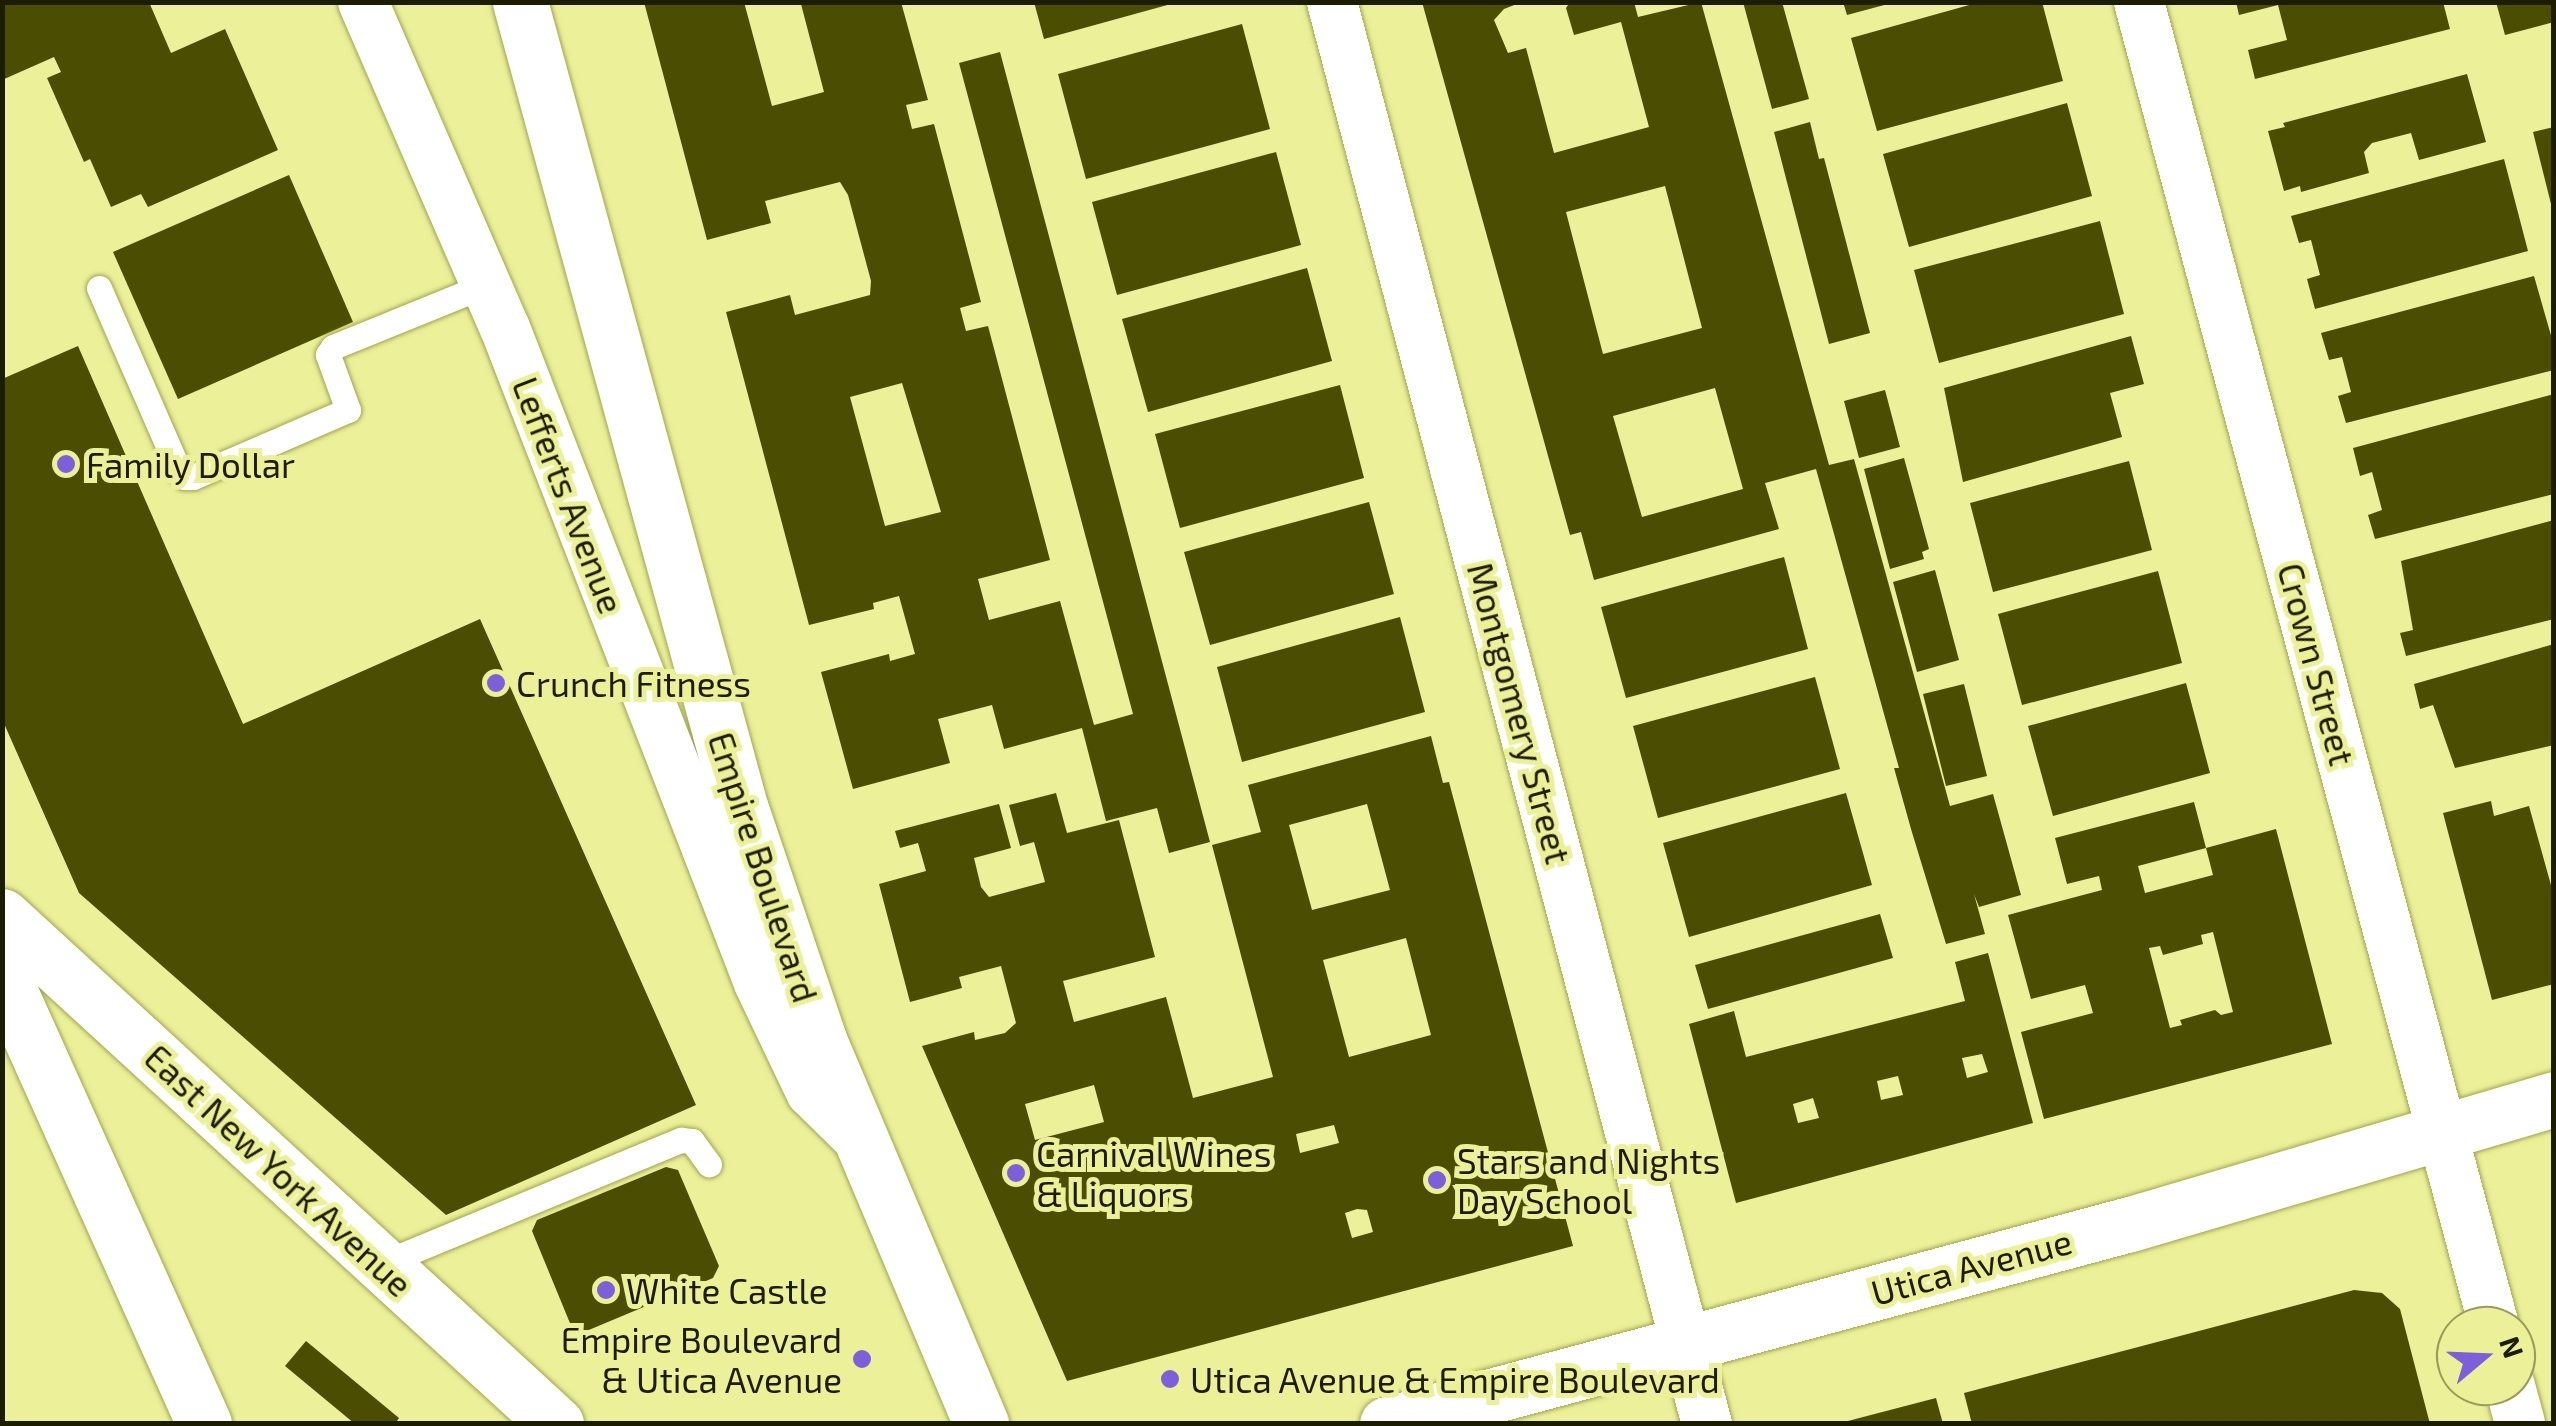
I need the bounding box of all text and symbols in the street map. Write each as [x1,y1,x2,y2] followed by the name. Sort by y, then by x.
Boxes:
[505,371,633,619] street label: Lefferts Avenue
[86,443,296,485] place label: Family Dollar
[55,453,77,475] marker: Family Dollar
[1460,558,1580,868] street label: Montgomery Street
[2270,558,2364,770] street label: Crown Street
[516,662,751,704] place label: Crunch Fitness
[485,672,507,694] marker: Crunch Fitness
[701,727,827,1007] street label: Empire Boulevard
[136,1035,422,1305] street label: East New York Avenue
[1036,1132,1273,1214] place label: Carnival Wines & Liquors
[1457,1139,1720,1221] place label: Stars and Nights Day School
[1005,1162,1027,1184] marker: Carnival Wines & Liquors
[1426,1169,1448,1191] marker: Stars and Nights Day School
[1866,1219,2076,1313] street label: Utica Avenue
[626,1269,828,1311] place label: White Castle
[595,1279,617,1301] marker: White Castle
[2436,1306,2536,1406] north arrow
[561,1318,842,1400] place label: Empire Boulevard & Utica Avenue
[2493,1332,2532,1362] text: N
[851,1348,873,1370] marker: Empire Boulevard & Utica Avenue
[1190,1358,1721,1400] place label: Utica Avenue & Empire Boulevard
[1159,1368,1181,1390] marker: Utica Avenue & Empire Boulevard

